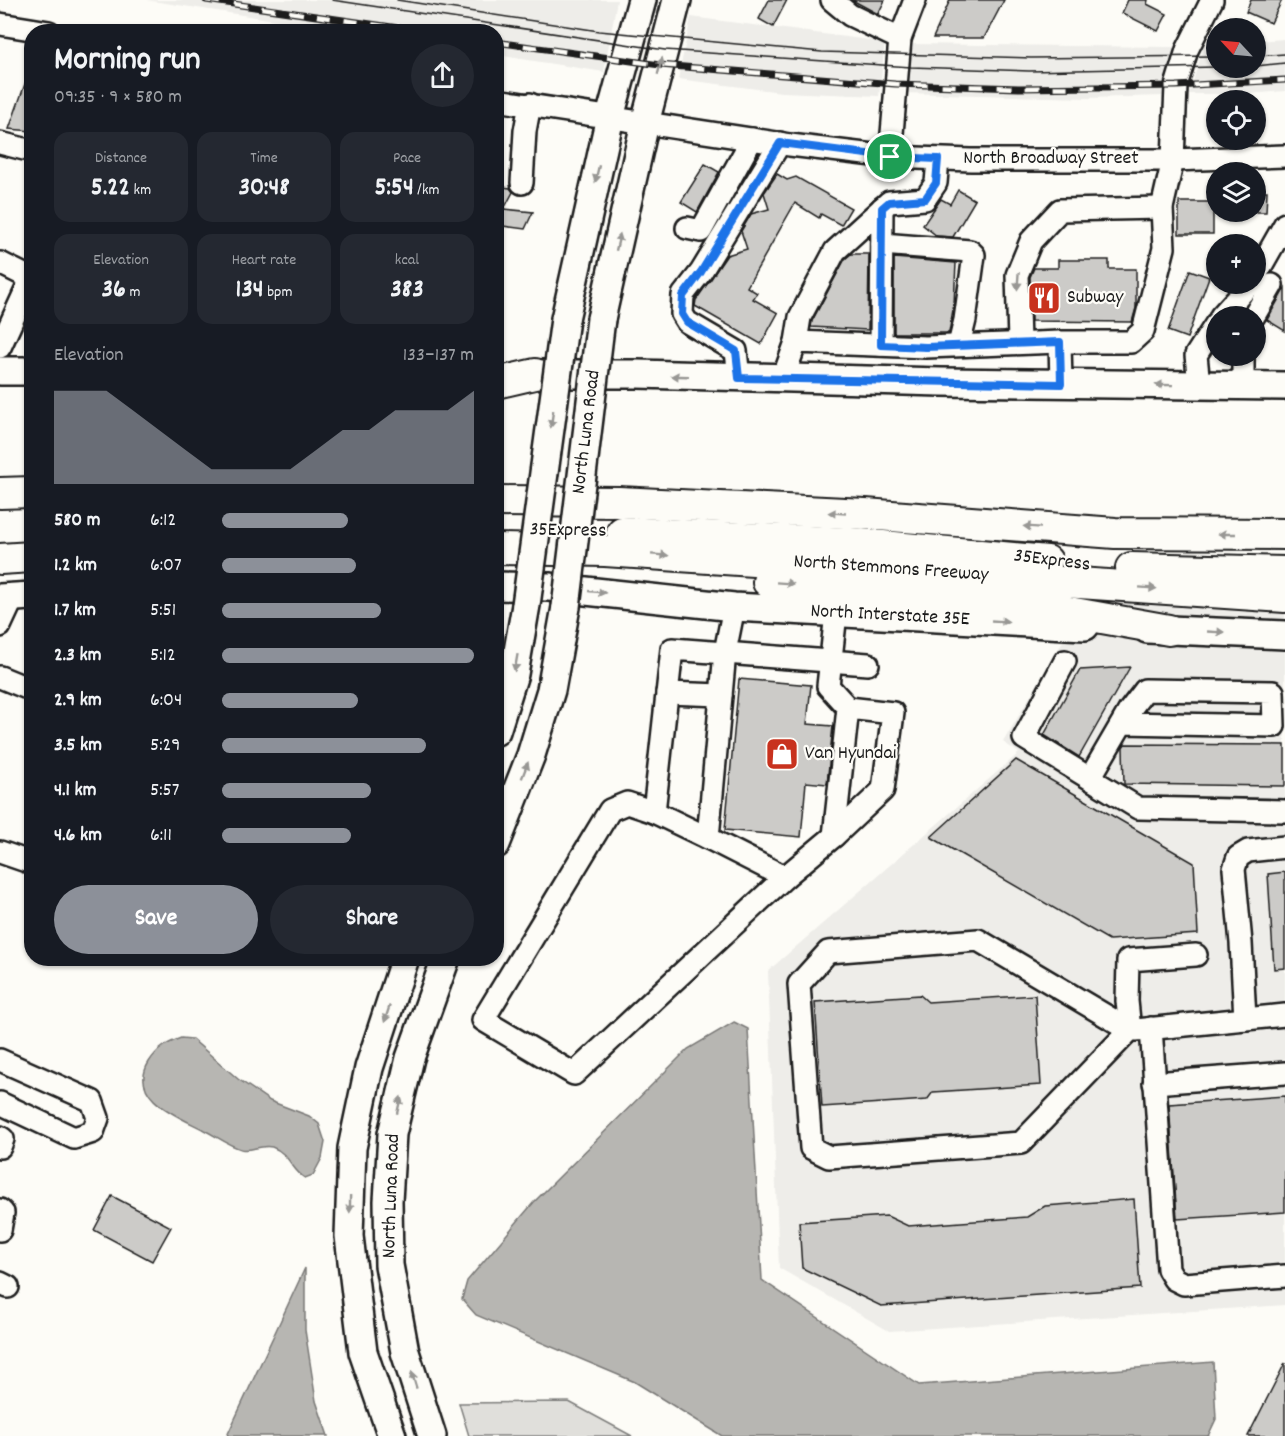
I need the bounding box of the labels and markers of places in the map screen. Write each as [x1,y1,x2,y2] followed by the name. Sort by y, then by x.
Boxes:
[864,131,915,182] pin
[1026,280,1062,316] restaurant icon: Subway
[1067,284,1124,312] place label: Subway
[764,736,800,772] shop icon: Van Hyundai
[805,740,897,768] place label: Van Hyundai

